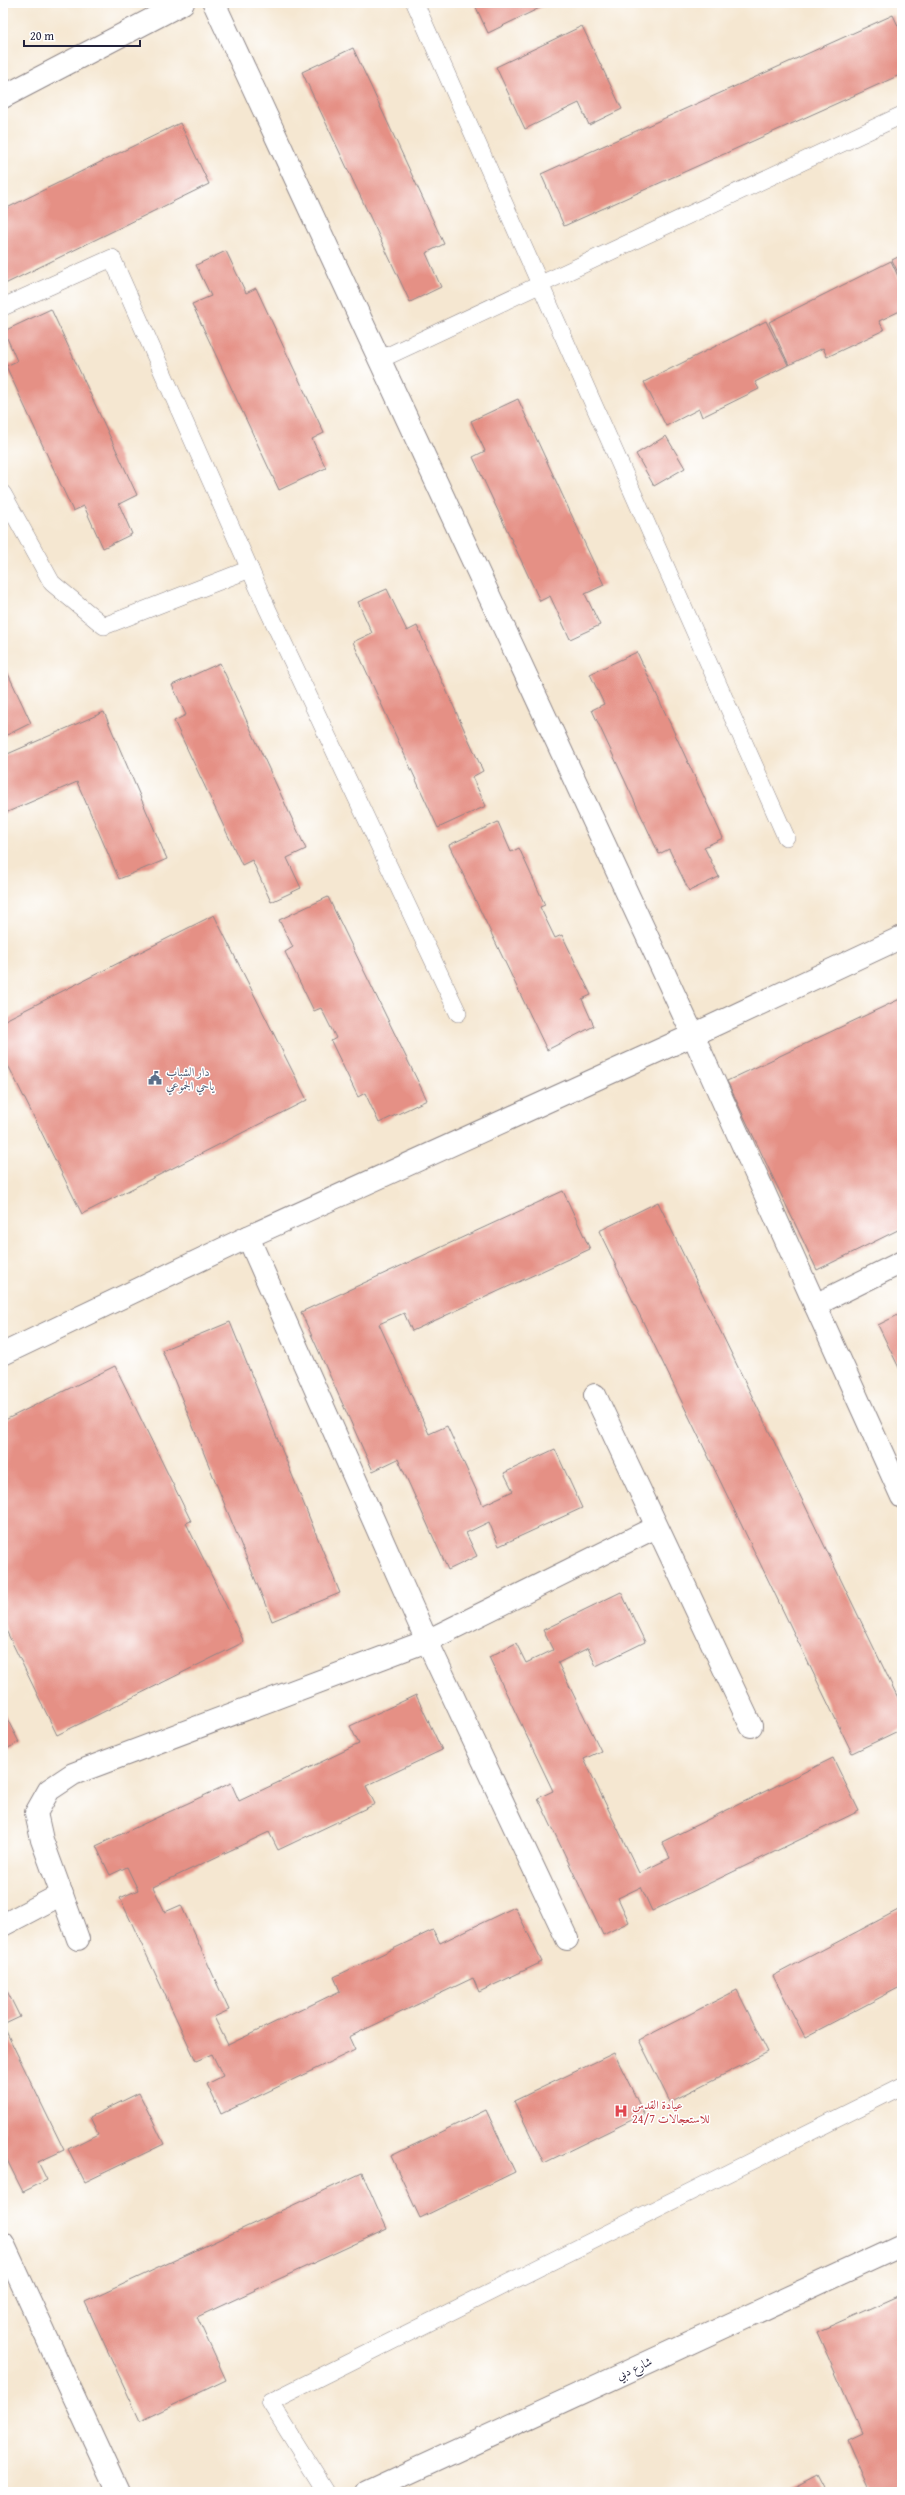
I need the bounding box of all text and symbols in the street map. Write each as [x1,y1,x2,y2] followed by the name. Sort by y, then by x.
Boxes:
[24,22,140,48] scale bar
[30,27,54,44] text: 20 m
[166,1063,215,1096] place label: دار الشباب ياحي الجموعي
[147,1070,163,1086] public building icon: دار الشباب ياحي الجموعي
[632,2096,710,2127] place label: عيادة القدس للاستعجالات 24/7
[613,2103,629,2119] hospital icon: عيادة القدس للاستعجالات 24/7
[613,2352,656,2386] street label: شارع دبي

